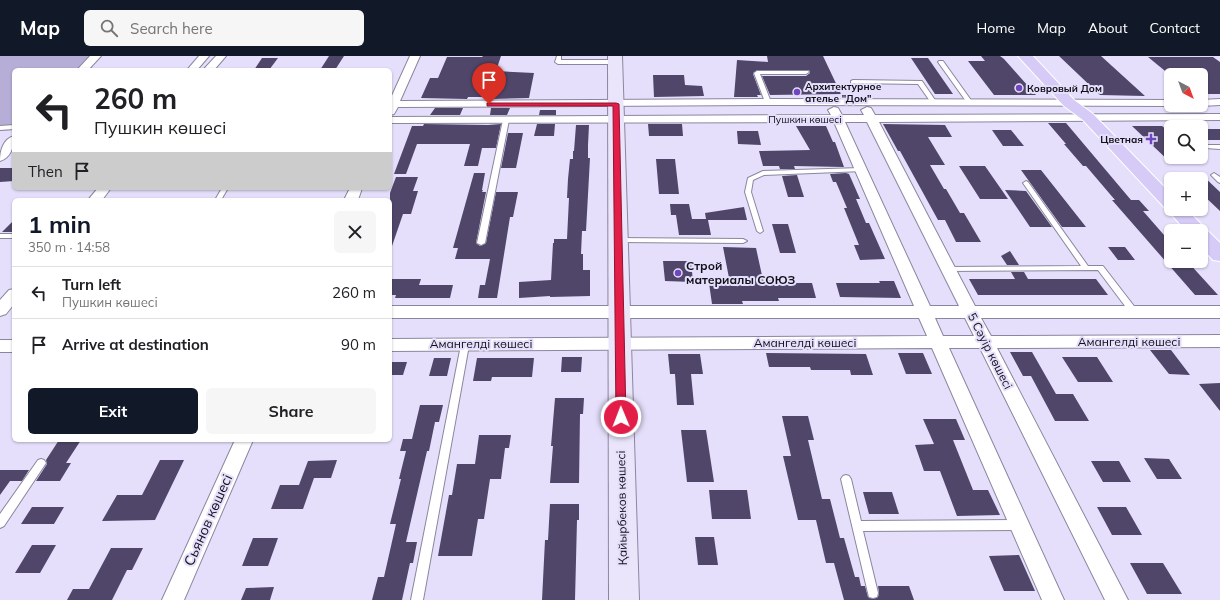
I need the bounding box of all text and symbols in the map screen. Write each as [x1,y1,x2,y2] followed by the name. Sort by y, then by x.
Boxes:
[84,10,364,46] search box
[20,16,60,40] text: Map
[98,17,120,39] icon: search
[130,19,213,38] text: Search here
[976,19,1015,37] text: Home
[1037,19,1066,37] text: Map
[1088,19,1128,37] text: About
[1150,19,1200,37] text: Contact
[472,63,506,104] pin
[1164,68,1208,112] north arrow
[1164,68,1208,268] map controls
[478,69,500,91] icon: arrive
[805,80,882,105] place label: Архитектурное ателье "Дом"
[94,81,177,116] text: 260 m
[1027,82,1102,95] place label: Ковровый Дом
[1014,83,1024,93] marker: Ковровый Дом
[28,84,80,136] icon: left
[792,87,802,97] marker: Архитектурное ателье "Дом"
[768,113,842,126] street label: Пушкин көшесі
[94,116,226,139] text: Пушкин көшесі
[1164,120,1208,164] button: search
[1100,133,1143,146] place label: Цветная
[1146,134,1156,144] marker: Цветная
[71,160,93,182] icon: arrive
[28,162,63,181] text: Then
[1164,172,1208,216] button: +
[28,209,91,239] text: 1 min
[334,211,376,253] button: close
[1164,224,1208,268] button: −
[28,239,110,255] text: 350 m · 14:58
[686,258,796,287] place label: Строй материалы СОЮЗ
[673,268,683,278] marker: Строй материалы СОЮЗ
[62,275,121,294] text: Turn left
[28,282,50,304] icon: left
[332,283,376,302] text: 260 m
[62,294,158,310] text: Пушкин көшесі
[965,310,1016,392] street label: 5 Сәуір көшесі
[28,334,50,356] icon: arrive
[1078,334,1180,349] street label: Амангелді көшесі
[62,335,209,354] text: Arrive at destination
[341,335,376,354] text: 90 m
[754,335,856,350] street label: Амангелді көшесі
[430,336,532,351] street label: Амангелді көшесі
[28,388,198,434] button: Exit
[206,388,376,434] button: Share
[600,396,642,438] position arrow
[613,451,630,565] street label: Қайырбеков көшесі
[180,471,236,569] street label: Сьянов көшесі

